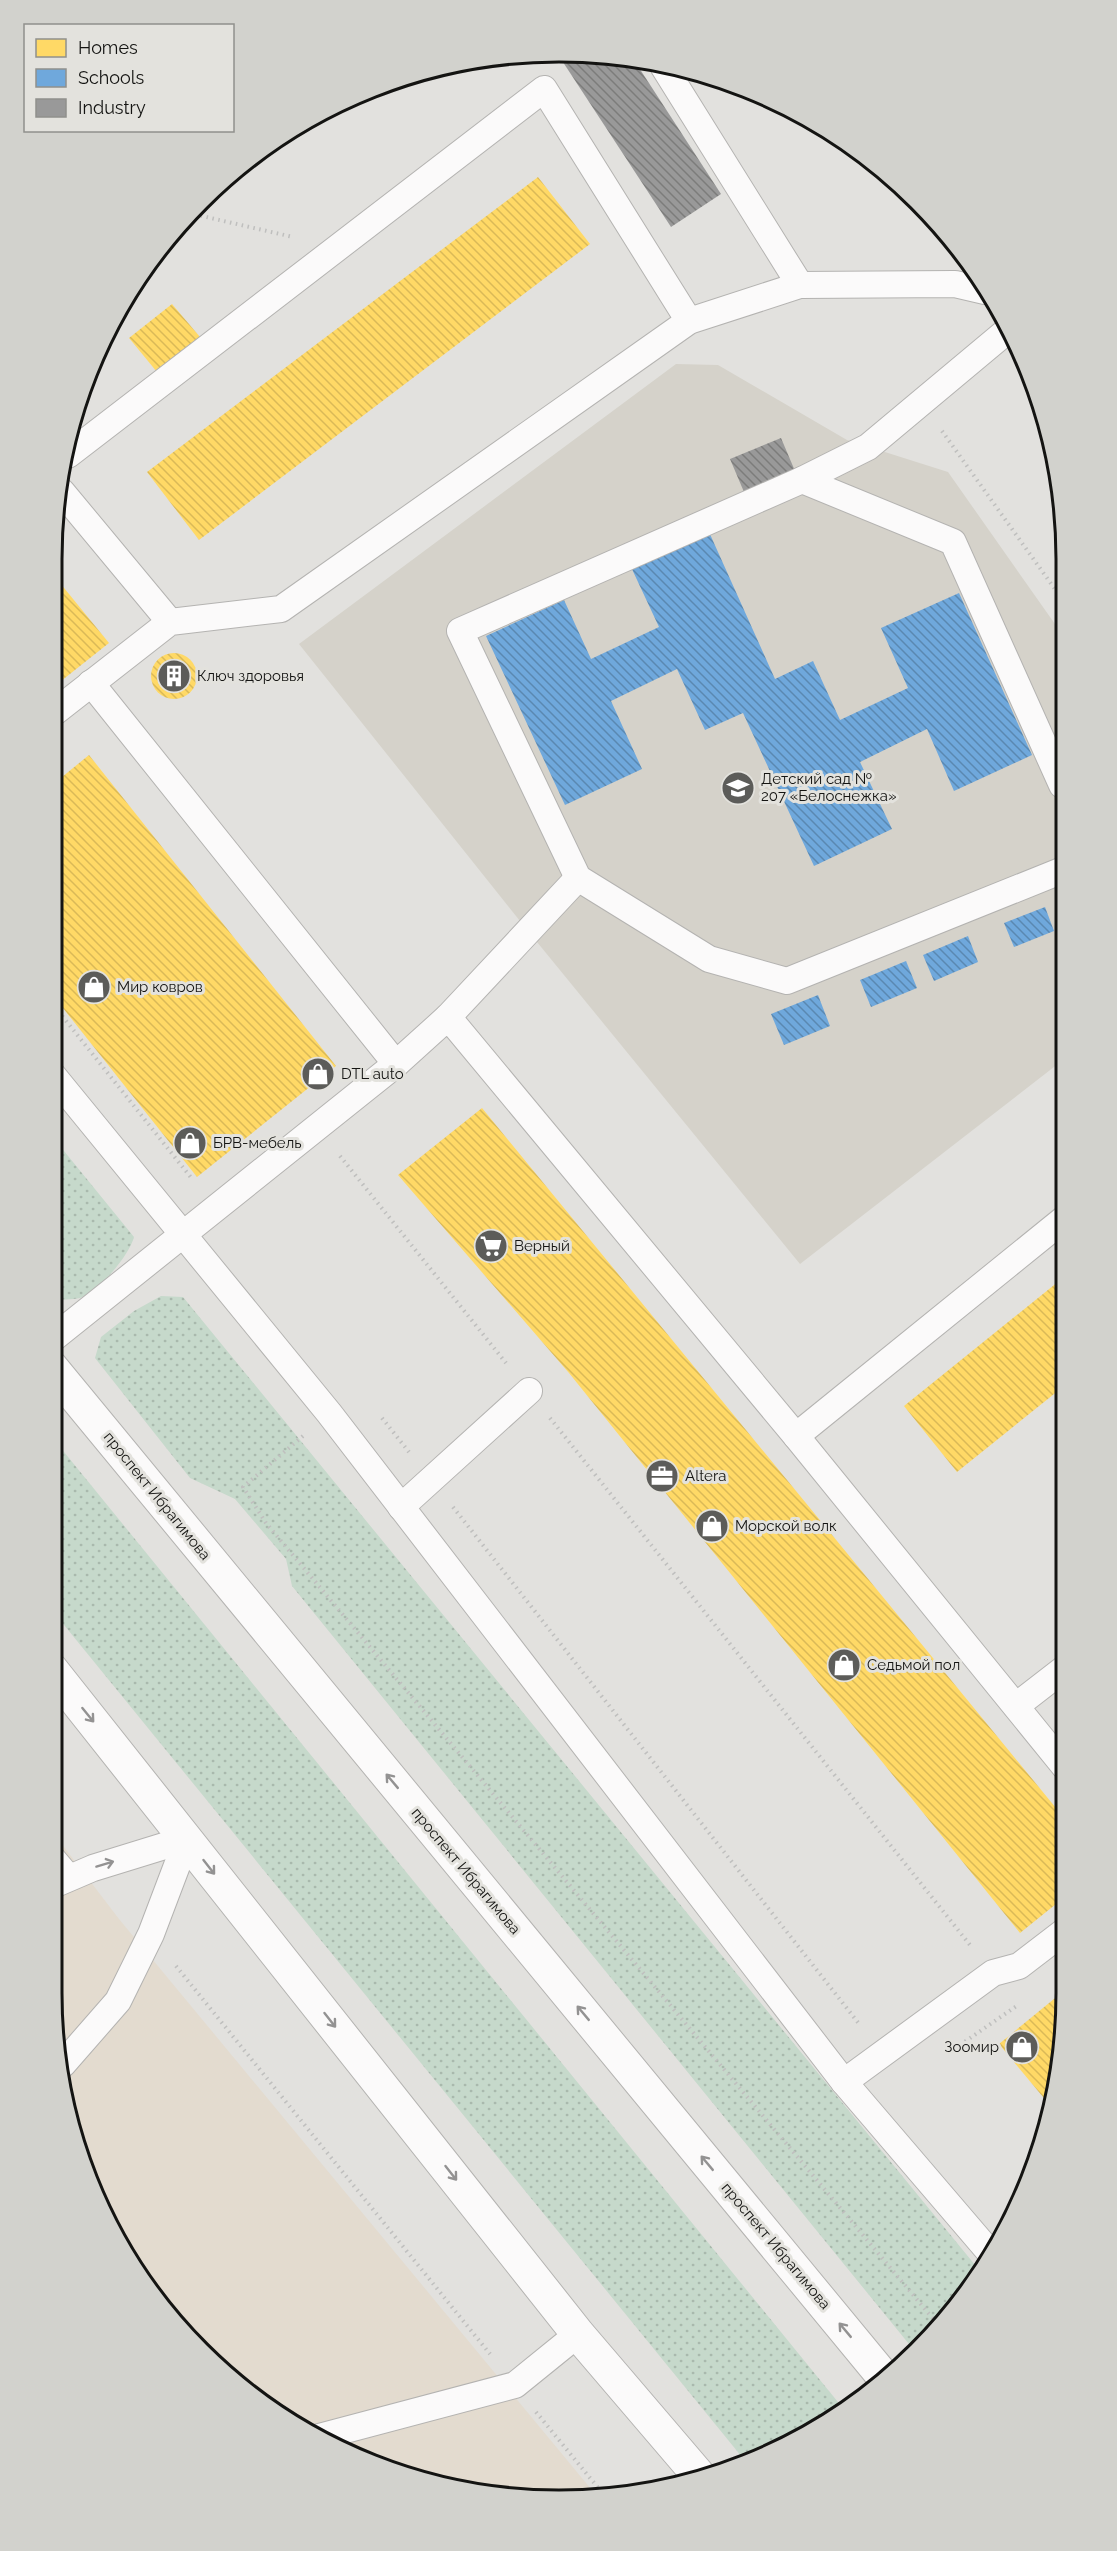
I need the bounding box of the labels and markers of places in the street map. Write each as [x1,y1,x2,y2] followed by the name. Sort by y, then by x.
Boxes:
[156,658,192,694] building icon: Ключ здоровья
[197,667,304,685] place label: Ключ здоровья
[720,770,756,806] school or university icon: Детский сад № 207 «Белоснежка»
[761,770,897,805] place label: Детский сад № 207 «Белоснежка»
[76,969,112,1005] shop icon: Мир ковров
[117,978,203,996] place label: Мир ковров
[300,1056,336,1092] shop icon: DTL auto
[341,1065,404,1083] place label: DTL auto
[172,1125,208,1161] shop icon: БРВ-мебель
[213,1134,302,1152] place label: БРВ-мебель
[473,1228,509,1264] supermarket icon: Верный
[514,1237,570,1255] place label: Верный
[644,1458,680,1494] office icon: Altera
[685,1467,726,1485] place label: Altera
[694,1508,730,1544] shop icon: Морской волк
[735,1517,837,1535] place label: Морской волк
[826,1647,862,1683] shop icon: Седьмой пол
[867,1656,960,1674] place label: Седьмой пол
[1004,2029,1040,2065] shop icon: Зоомир
[944,2038,999,2056] place label: Зоомир

